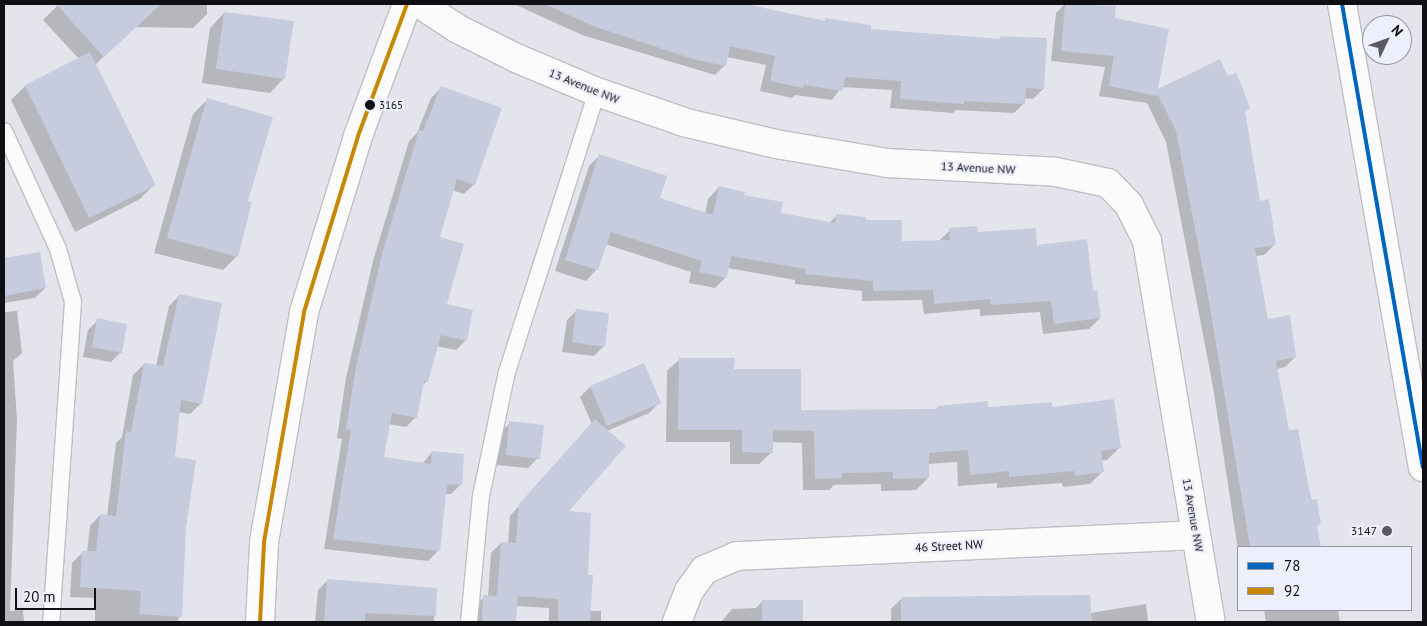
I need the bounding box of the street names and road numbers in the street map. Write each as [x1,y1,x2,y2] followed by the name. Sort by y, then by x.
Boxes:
[547,65,621,107] street label: 13 Avenue NW
[940,159,1016,177] street label: 13 Avenue NW
[1179,477,1207,553] street label: 13 Avenue NW
[915,537,983,555] street label: 46 Street NW

